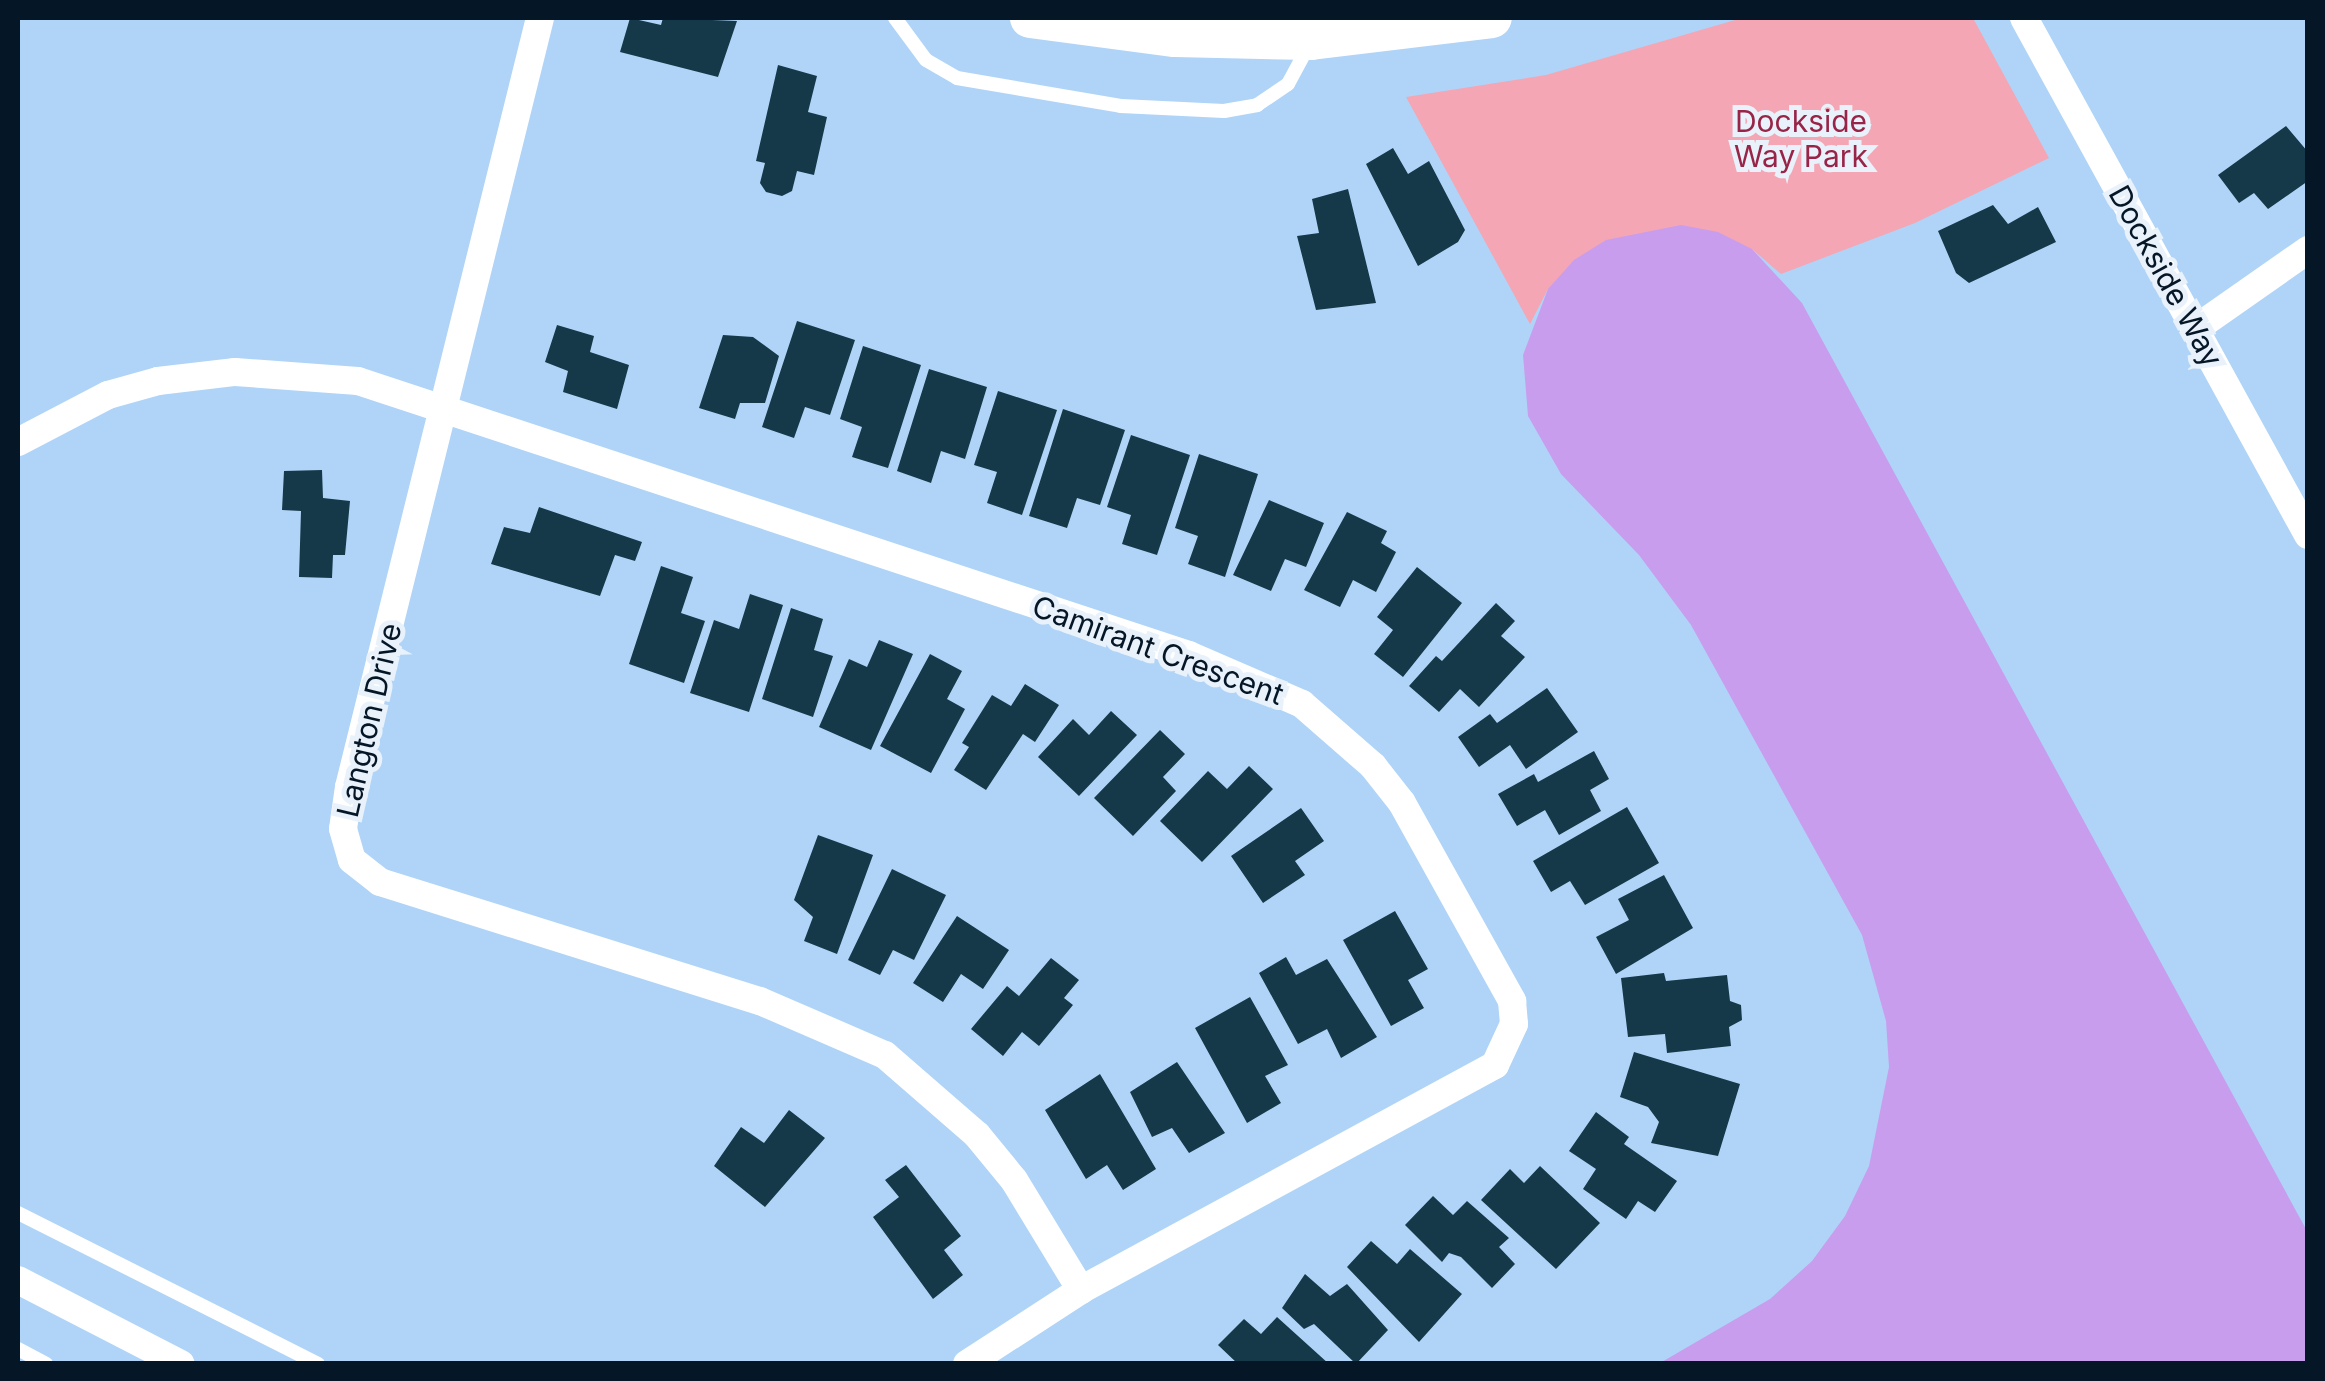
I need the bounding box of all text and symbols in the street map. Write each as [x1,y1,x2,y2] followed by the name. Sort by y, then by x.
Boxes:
[1734,103,1868,174] park label: Dockside Way Park
[2101,179,2231,373] street label: Dockside Way
[1028,588,1288,712] street label: Camirant Crescent
[329,619,409,821] street label: Langton Drive

